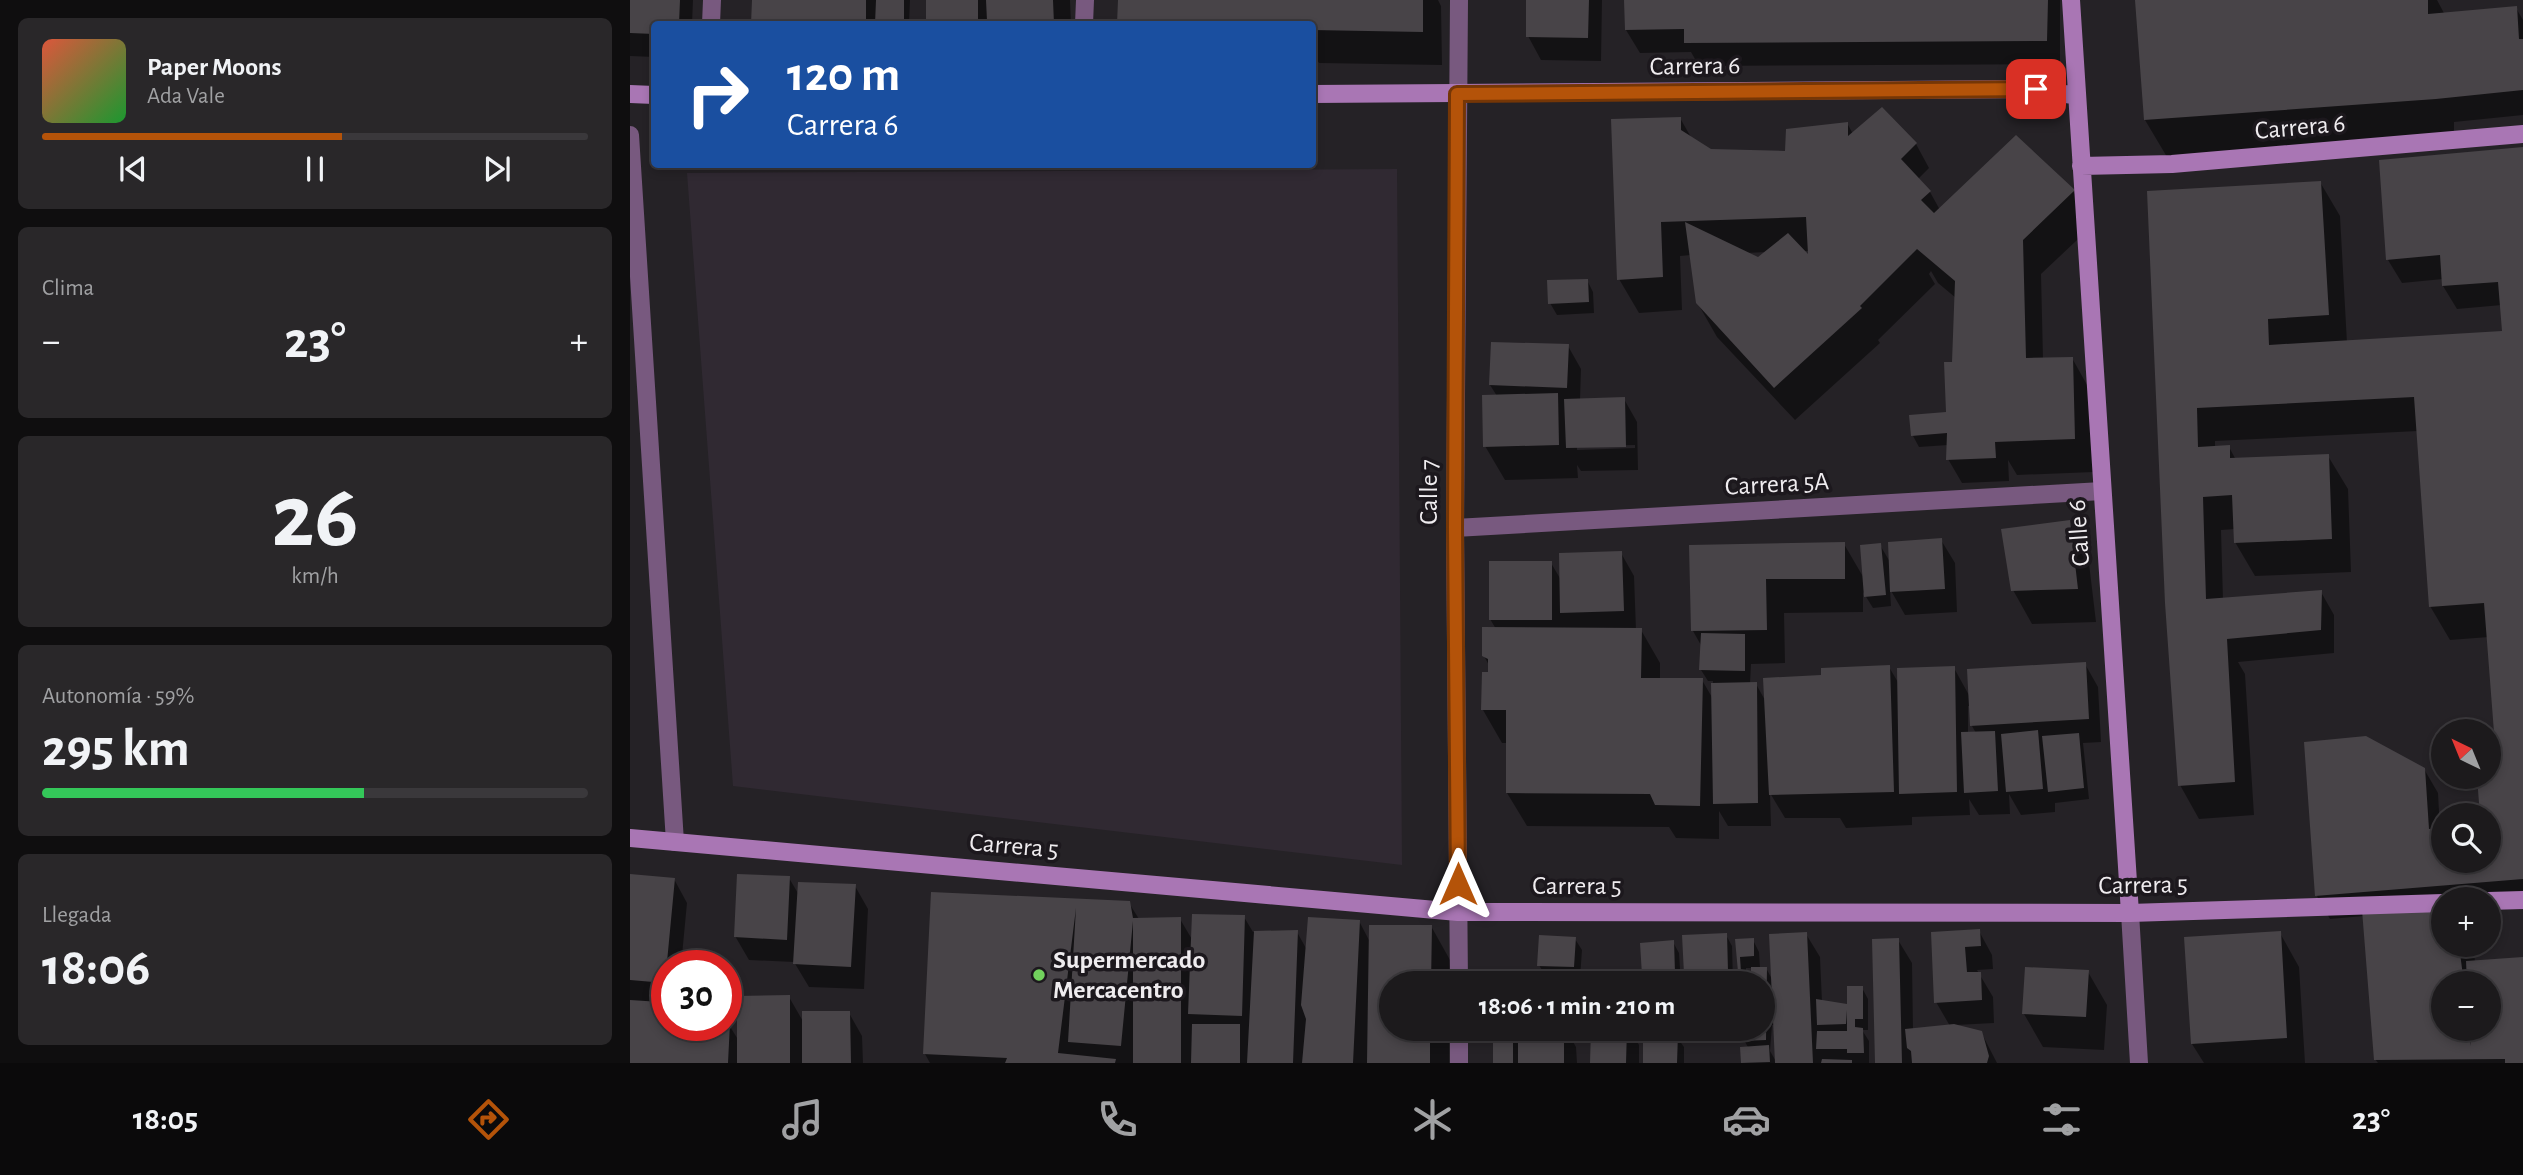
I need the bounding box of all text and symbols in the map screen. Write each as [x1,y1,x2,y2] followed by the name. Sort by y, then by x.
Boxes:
[672,49,763,140] icon: right
[787,51,900,100] text: 120 m
[1649,52,1741,80] street label: Carrera 6
[147,54,282,80] text: Paper Moons
[2006,59,2066,119] pin
[2017,70,2055,108] icon: arrive
[147,85,225,108] text: Ada Vale
[787,109,899,141] text: Carrera 6
[2254,110,2346,144] street label: Carrera 6
[114,150,152,188] icon: previous
[296,150,334,188] icon: pause
[478,150,516,188] icon: next
[42,277,94,300] text: Clima
[284,315,346,367] text: 23°
[42,323,60,361] text: −
[570,323,588,361] text: +
[1416,459,1442,525] street label: Calle 7
[1724,468,1830,500] street label: Carrera 5A
[272,472,358,563] text: 26
[2064,499,2094,567] street label: Calle 6
[291,565,339,588] text: km/h
[42,685,194,708] text: Autonomía · 59%
[2431,719,2501,789] north arrow
[2431,719,2501,1041] map controls
[42,723,190,775] text: 295 km
[2431,803,2501,873] button: search
[968,829,1060,863] street label: Carrera 5
[1421,847,1495,921] position arrow
[2098,871,2188,899] street label: Carrera 5
[1532,873,1622,899] street label: Carrera 5
[2431,887,2501,957] button: +
[42,904,112,927] text: Llegada
[42,942,150,994] text: 18:06
[1053,947,1206,1003] place label: Supermercado Mercacentro
[651,950,742,1041] speed limit sign: 30
[1031,967,1047,983] marker: Supermercado Mercacentro
[2431,971,2501,1041] button: −
[1479,993,1675,1019] text: 18:06 · 1 min · 210 m
[464,1095,513,1144] icon: directions
[778,1095,827,1144] icon: music
[1093,1095,1142,1144] icon: phone
[1408,1095,1457,1144] icon: climate
[1722,1095,1771,1144] icon: car
[2037,1095,2086,1144] icon: filters
[133,1103,198,1135] text: 18:05
[2352,1103,2390,1135] text: 23°

